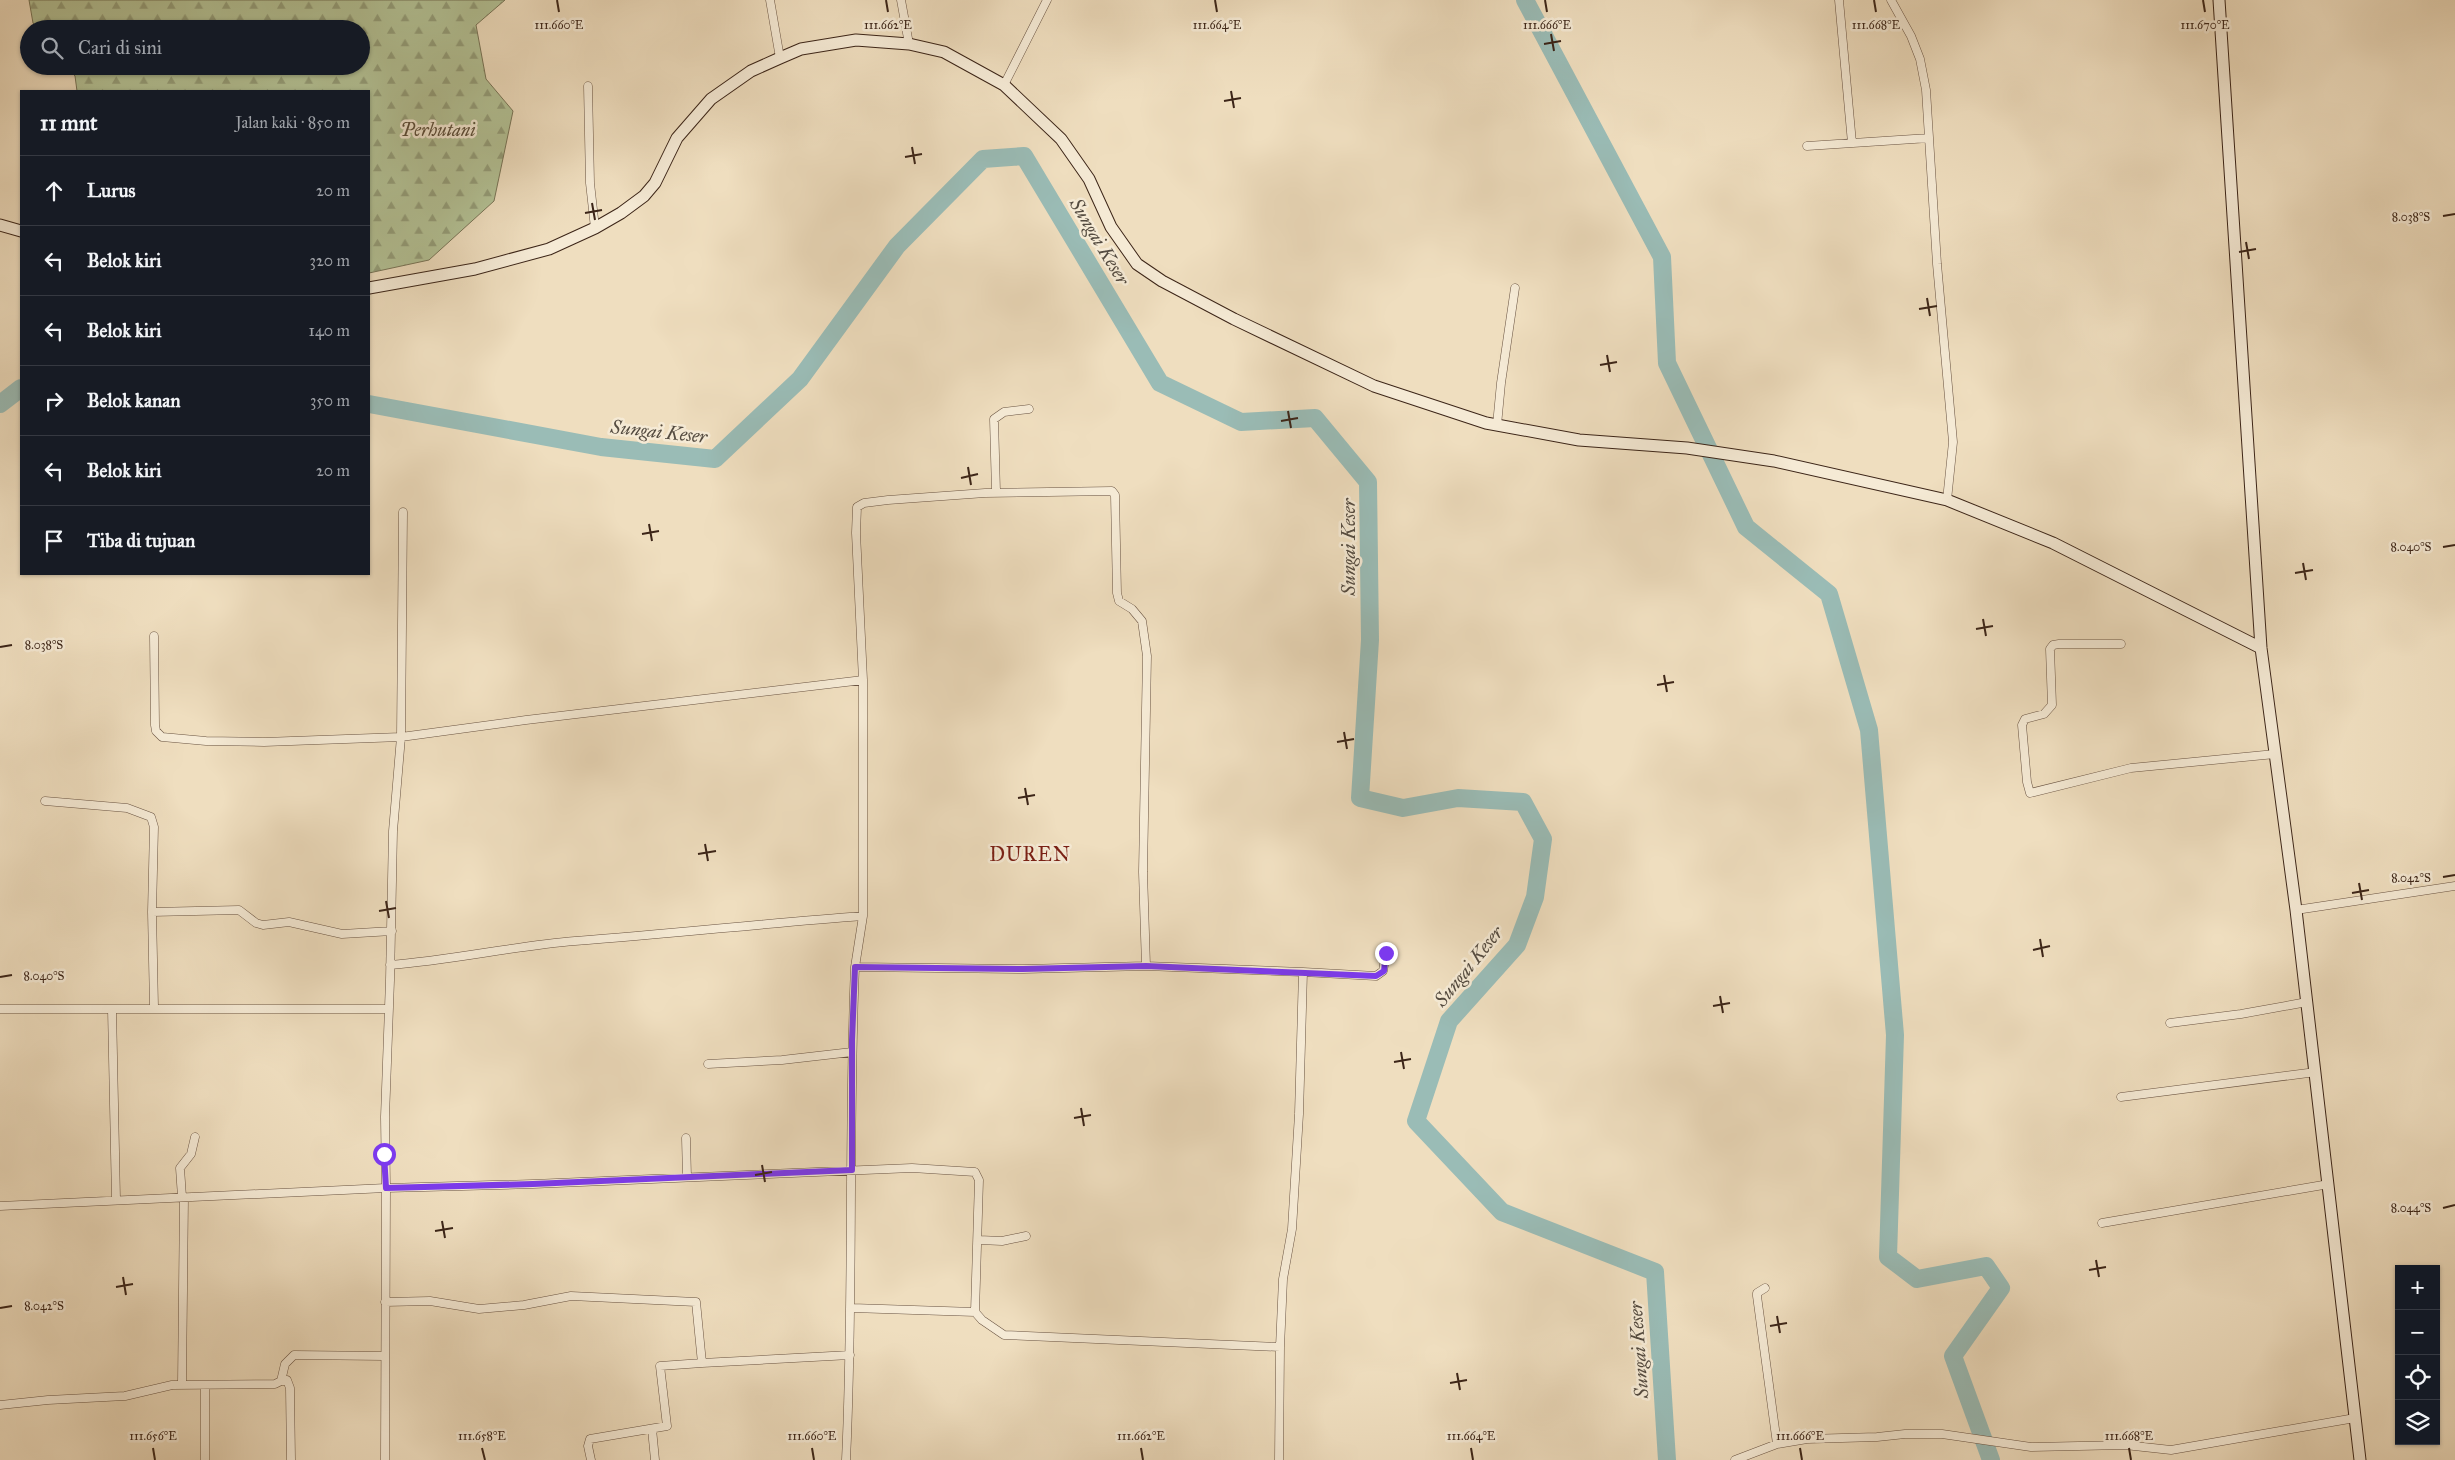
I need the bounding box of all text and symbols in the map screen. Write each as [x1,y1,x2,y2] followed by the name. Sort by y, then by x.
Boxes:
[535,18,584,32] text: 111.660°E
[864,18,912,32] text: 111.662°E
[1193,18,1242,32] text: 111.664°E
[1523,18,1571,32] text: 111.666°E
[1852,18,1901,32] text: 111.668°E
[2180,18,2230,32] text: 111.670°E
[20,20,370,75] search box
[38,34,66,62] icon: search
[78,36,162,59] text: Cari di sini
[40,110,97,136] text: 11 mnt
[235,113,350,132] text: Jalan kaki · 850 m
[400,119,476,141] park label: Perhutani
[40,177,68,205] icon: ahead
[87,179,135,202] text: Lurus
[316,181,350,200] text: 20 m
[1064,193,1135,290] water label: Sungai Keser
[2392,210,2430,224] text: 8.038°S
[40,247,68,275] icon: left
[87,249,161,272] text: Belok kiri
[310,251,350,270] text: 320 m
[40,317,68,345] icon: left
[87,319,161,342] text: Belok kiri
[309,321,350,340] text: 140 m
[40,387,68,415] icon: right
[87,389,181,412] text: Belok kanan
[310,391,350,410] text: 350 m
[609,415,709,448] water label: Sungai Keser
[40,457,68,485] icon: left
[87,459,161,482] text: Belok kiri
[316,461,350,480] text: 20 m
[1337,497,1360,597] water label: Sungai Keser
[40,527,68,555] icon: arrive
[87,529,195,552] text: Tiba di tujuan
[2391,540,2431,554] text: 8.040°S
[25,638,63,652] text: 8.038°S
[989,842,1071,866] district label: DUREN
[2391,871,2431,885] text: 8.042°S
[1428,921,1509,1012] water label: Sungai Keser
[1375,942,1398,965] route end
[24,969,64,983] text: 8.040°S
[373,1143,396,1166] route start
[2391,1201,2431,1215] text: 8.044°S
[2395,1265,2440,1445] map controls
[2395,1265,2440,1310] button: +
[24,1299,64,1313] text: 8.042°S
[1624,1300,1653,1400] water label: Sungai Keser
[2395,1310,2440,1355] button: −
[2395,1355,2440,1400] button: locate
[2395,1400,2440,1445] button: layers
[129,1429,177,1443] text: 111.656°E
[458,1429,506,1443] text: 111.658°E
[788,1429,837,1443] text: 111.660°E
[1117,1429,1165,1443] text: 111.662°E
[1447,1429,1496,1443] text: 111.664°E
[1776,1429,1824,1443] text: 111.666°E
[2105,1429,2154,1443] text: 111.668°E

